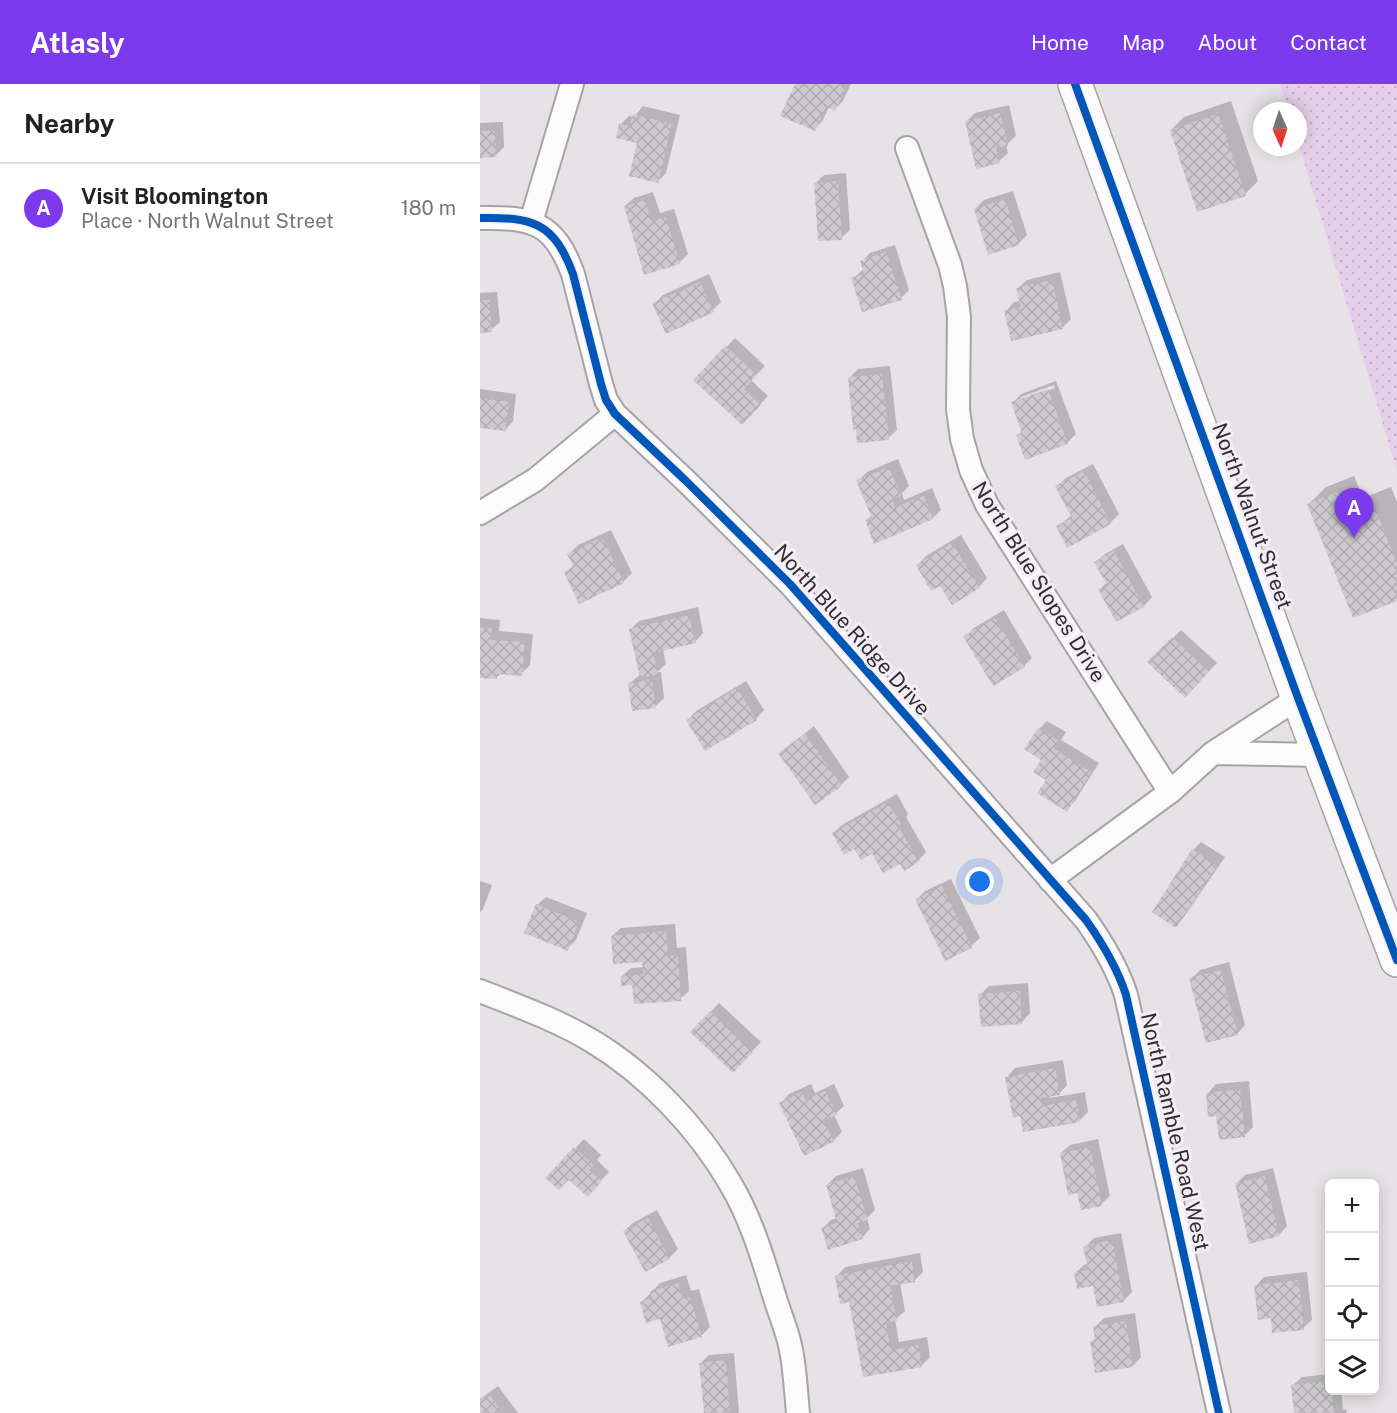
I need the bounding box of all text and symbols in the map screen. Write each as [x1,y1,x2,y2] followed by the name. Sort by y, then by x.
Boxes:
[30,26,124,59] text: Atlasly
[1031,30,1089,55] text: Home
[1122,30,1165,55] text: Map
[1198,30,1257,55] text: About
[1290,30,1367,55] text: Contact
[1253,102,1307,156] north arrow
[24,108,114,139] text: Nearby
[81,183,268,209] text: Visit Bloomington
[36,196,51,220] text: A
[401,196,456,220] text: 180 m
[81,209,334,233] text: Place · North Walnut Street
[1207,419,1298,612] street label: North Walnut Street
[967,477,1112,687] street label: North Blue Slopes Drive
[1334,488,1374,538] pin: A
[769,539,936,720] street label: North Blue Ridge Drive
[965,867,994,896] your location
[1136,1010,1215,1253] street label: North Ramble Road West
[1325,1179,1379,1395] map controls
[1325,1179,1379,1233] button: +
[1325,1233,1379,1287] button: −
[1325,1287,1379,1341] button: locate
[1325,1341,1379,1395] button: layers

